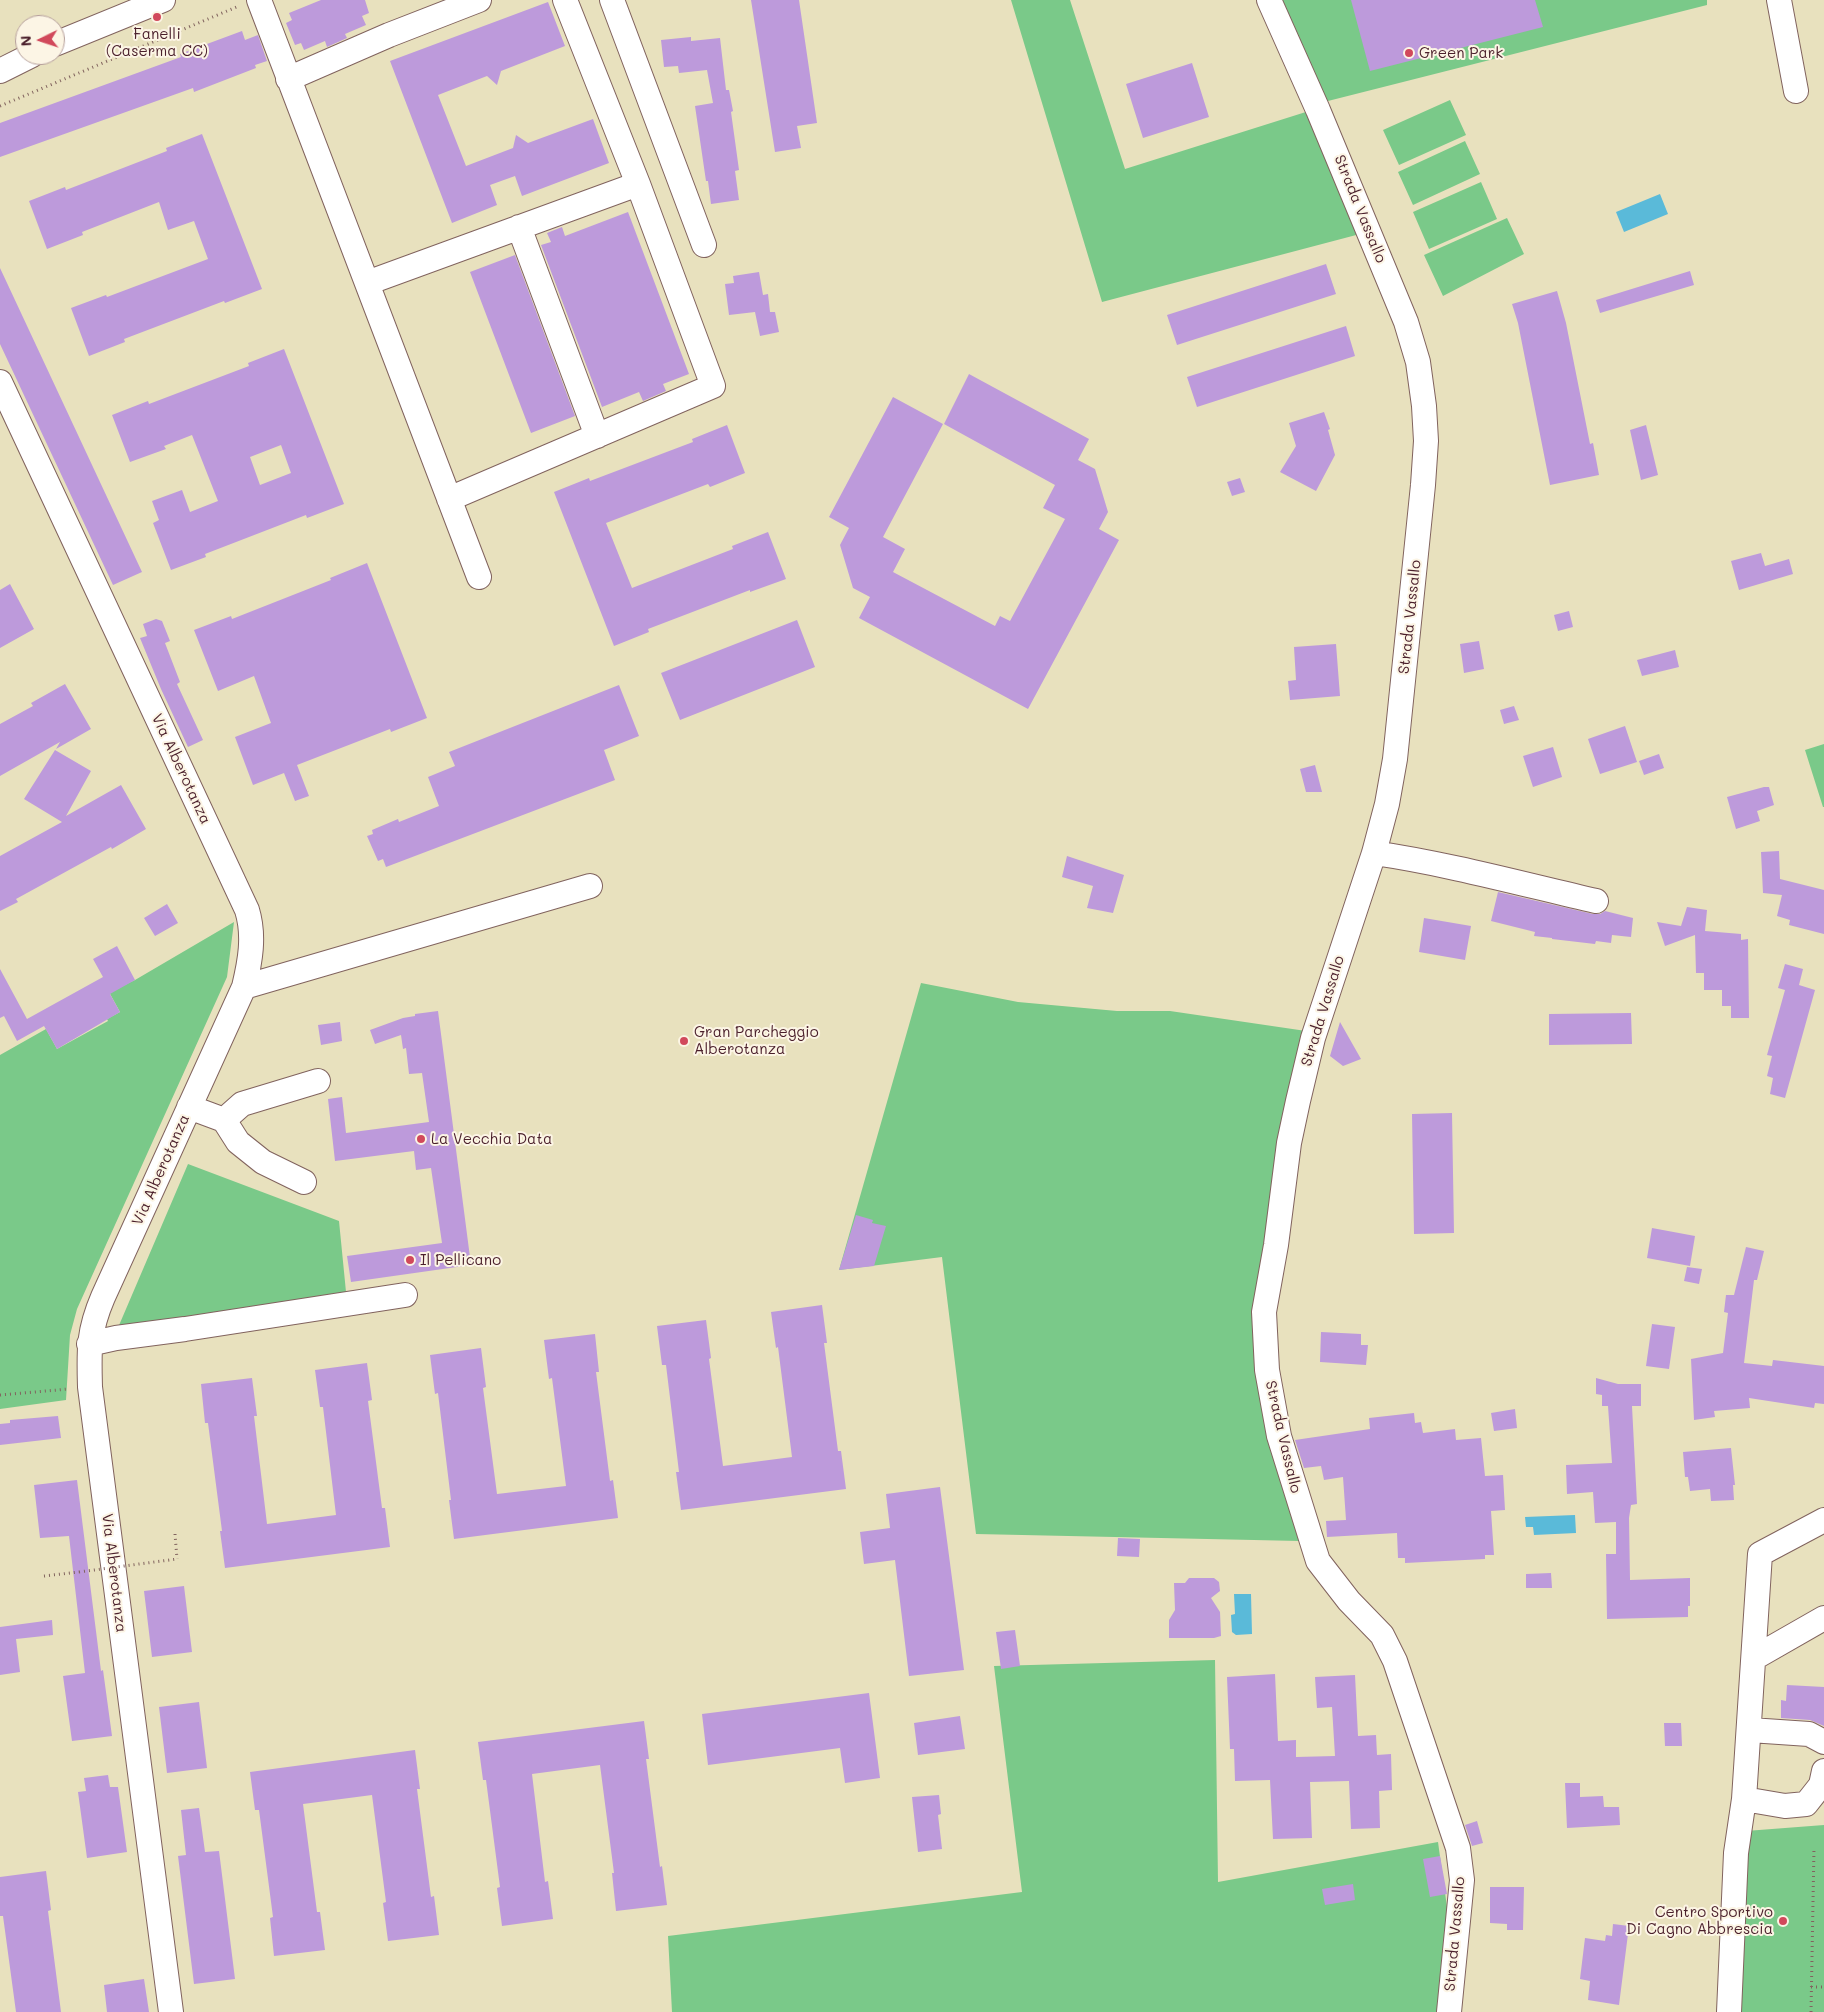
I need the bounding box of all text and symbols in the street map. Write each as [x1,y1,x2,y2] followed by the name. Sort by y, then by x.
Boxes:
[151,11,163,23] marker: Fanelli (Caserma CC)
[15,15,65,65] north arrow
[106,25,208,60] place label: Fanelli (Caserma CC)
[16,35,35,47] text: N
[1419,44,1503,62] place label: Green Park
[1403,47,1415,59] marker: Green Park
[1330,152,1390,266] street label: Strada Vassallo
[1395,559,1425,675] street label: Strada Vassallo
[148,711,214,827] street label: Via Alberotanza
[1298,953,1348,1069] street label: Strada Vassallo
[694,1023,819,1058] place label: Gran Parcheggio Alberotanza
[678,1035,690,1047] marker: Gran Parcheggio Alberotanza
[128,1112,194,1228] street label: Via Alberotanza
[431,1130,552,1148] place label: La Vecchia Data
[415,1133,427,1145] marker: La Vecchia Data
[420,1251,501,1269] place label: Il Pellicano
[404,1254,416,1266] marker: Il Pellicano
[1261,1379,1305,1495] street label: Strada Vassallo
[98,1512,130,1634] street label: Via Alberotanza
[1441,1876,1469,1992] street label: Strada Vassallo
[1626,1903,1773,1938] place label: Centro Sportivo Di Cagno Abbrescia
[1777,1915,1789,1927] marker: Centro Sportivo Di Cagno Abbrescia

